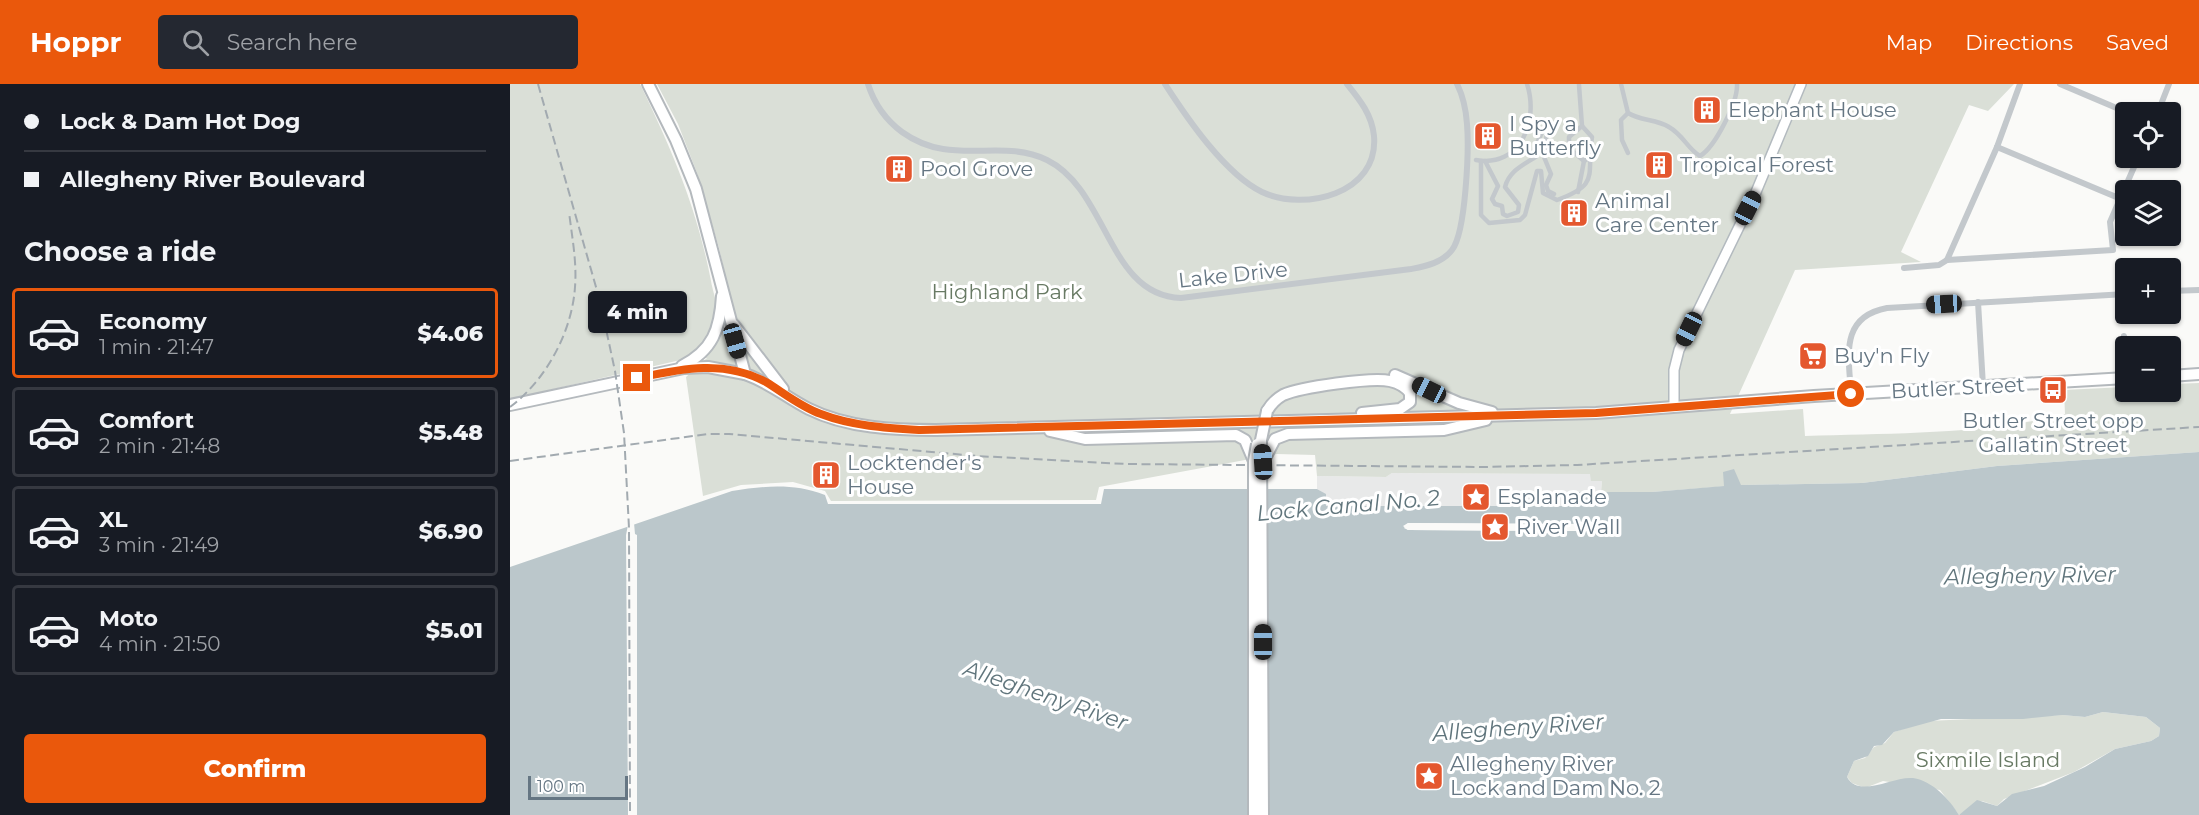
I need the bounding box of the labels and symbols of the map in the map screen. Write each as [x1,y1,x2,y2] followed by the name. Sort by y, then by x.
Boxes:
[1691,94,1723,126] building icon: Elephant House
[1728,97,1897,122] place label: Elephant House
[1509,111,1601,160] place label: I Spy a Butterfly
[1472,120,1504,152] building icon: I Spy a Butterfly
[1643,149,1675,181] building icon: Tropical Forest
[1680,152,1834,177] place label: Tropical Forest
[883,153,915,185] building icon: Pool Grove
[920,156,1033,181] place label: Pool Grove
[1595,188,1719,237] place label: Animal Care Center
[1732,188,1764,228] car
[1558,197,1590,229] building icon: Animal Care Center
[1177,256,1289,293] street label: Lake Drive
[931,279,1083,304] park label: Highland Park
[588,291,686,333] callout: 4 min
[1926,294,1962,314] car
[1673,309,1705,349] car
[721,321,749,361] car
[1797,340,1829,372] supermarket icon: Buy'n Fly
[1834,343,1930,368] place label: Buy'n Fly
[623,364,650,391] route end
[1890,372,2026,403] street label: Butler Street
[1409,374,1449,406] car
[2037,374,2069,406] bus stop icon: Butler Street opp Gallatin Street
[1837,380,1864,407] route start
[1962,408,2144,457] place label: Butler Street opp Gallatin Street
[1253,444,1273,480] car
[847,450,981,499] place label: Locktender's House
[810,459,842,491] building icon: Locktender's House
[1460,481,1492,513] place icon: Esplanade
[1255,484,1441,527] water label: Lock Canal No. 2
[1497,484,1607,509] place label: Esplanade
[1479,511,1511,543] place icon: River Wall
[1516,514,1620,539] place label: River Wall
[1942,560,2117,591] water label: Allegheny River
[1254,624,1272,660] car
[958,654,1133,737] water label: Allegheny River
[1429,708,1606,747] water label: Allegheny River
[1916,747,2060,772] park label: Sixmile Island
[1450,751,1661,800] place label: Allegheny River Lock and Dam No. 2
[1413,760,1445,792] place icon: Allegheny River Lock and Dam No. 2
[528,773,628,800] scale bar

